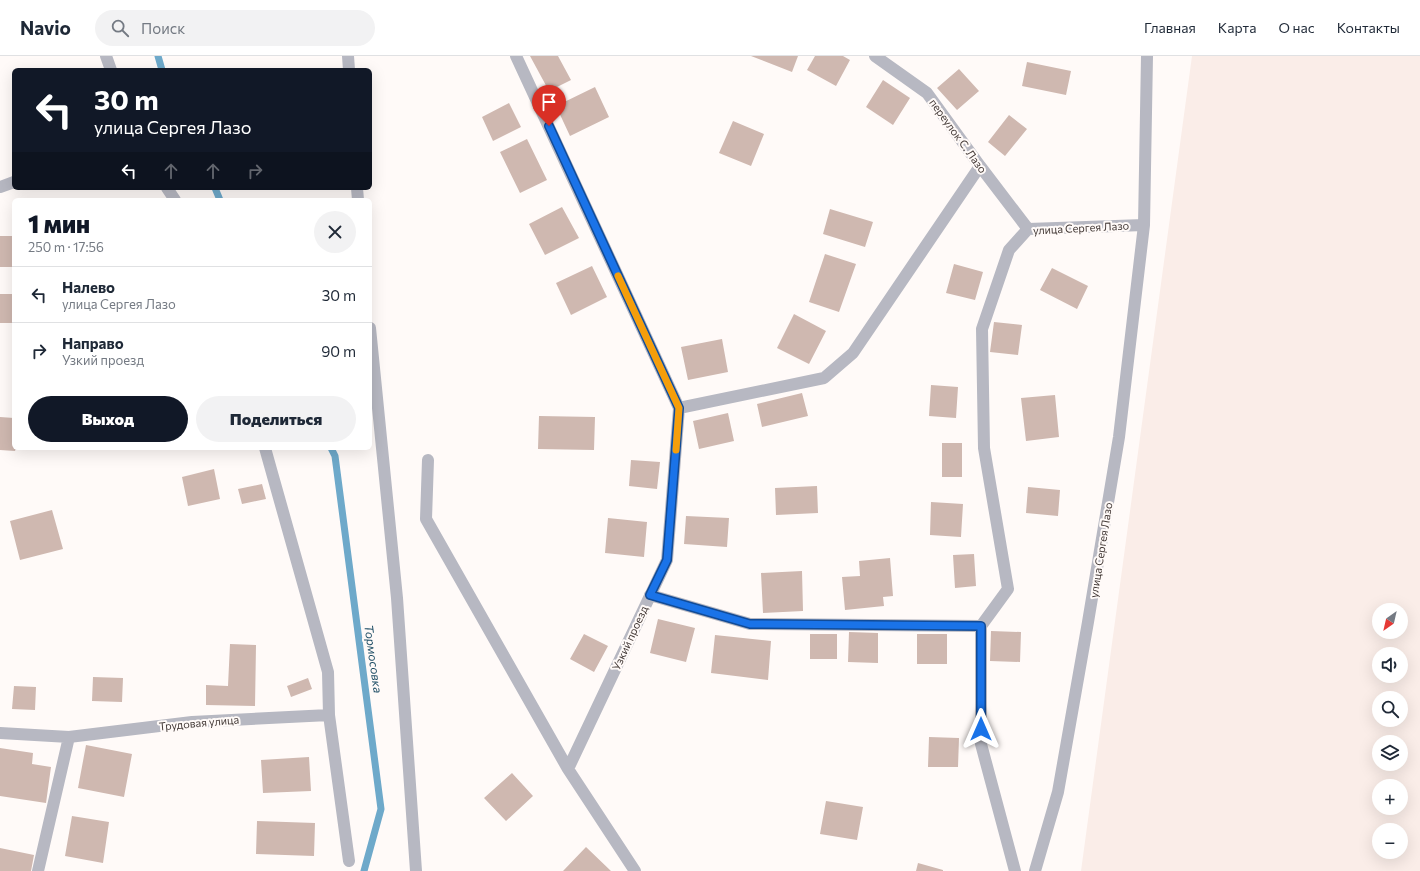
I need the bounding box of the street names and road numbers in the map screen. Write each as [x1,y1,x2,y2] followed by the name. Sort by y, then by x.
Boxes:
[927,96,990,176] street label: переулок С. Лазо
[1033,218,1130,237] street label: улица Сергея Лазо
[1087,501,1115,598] street label: улица Сергея Лазо
[609,603,650,672] street label: Узкий проезд
[158,713,240,732] street label: Трудовая улица

